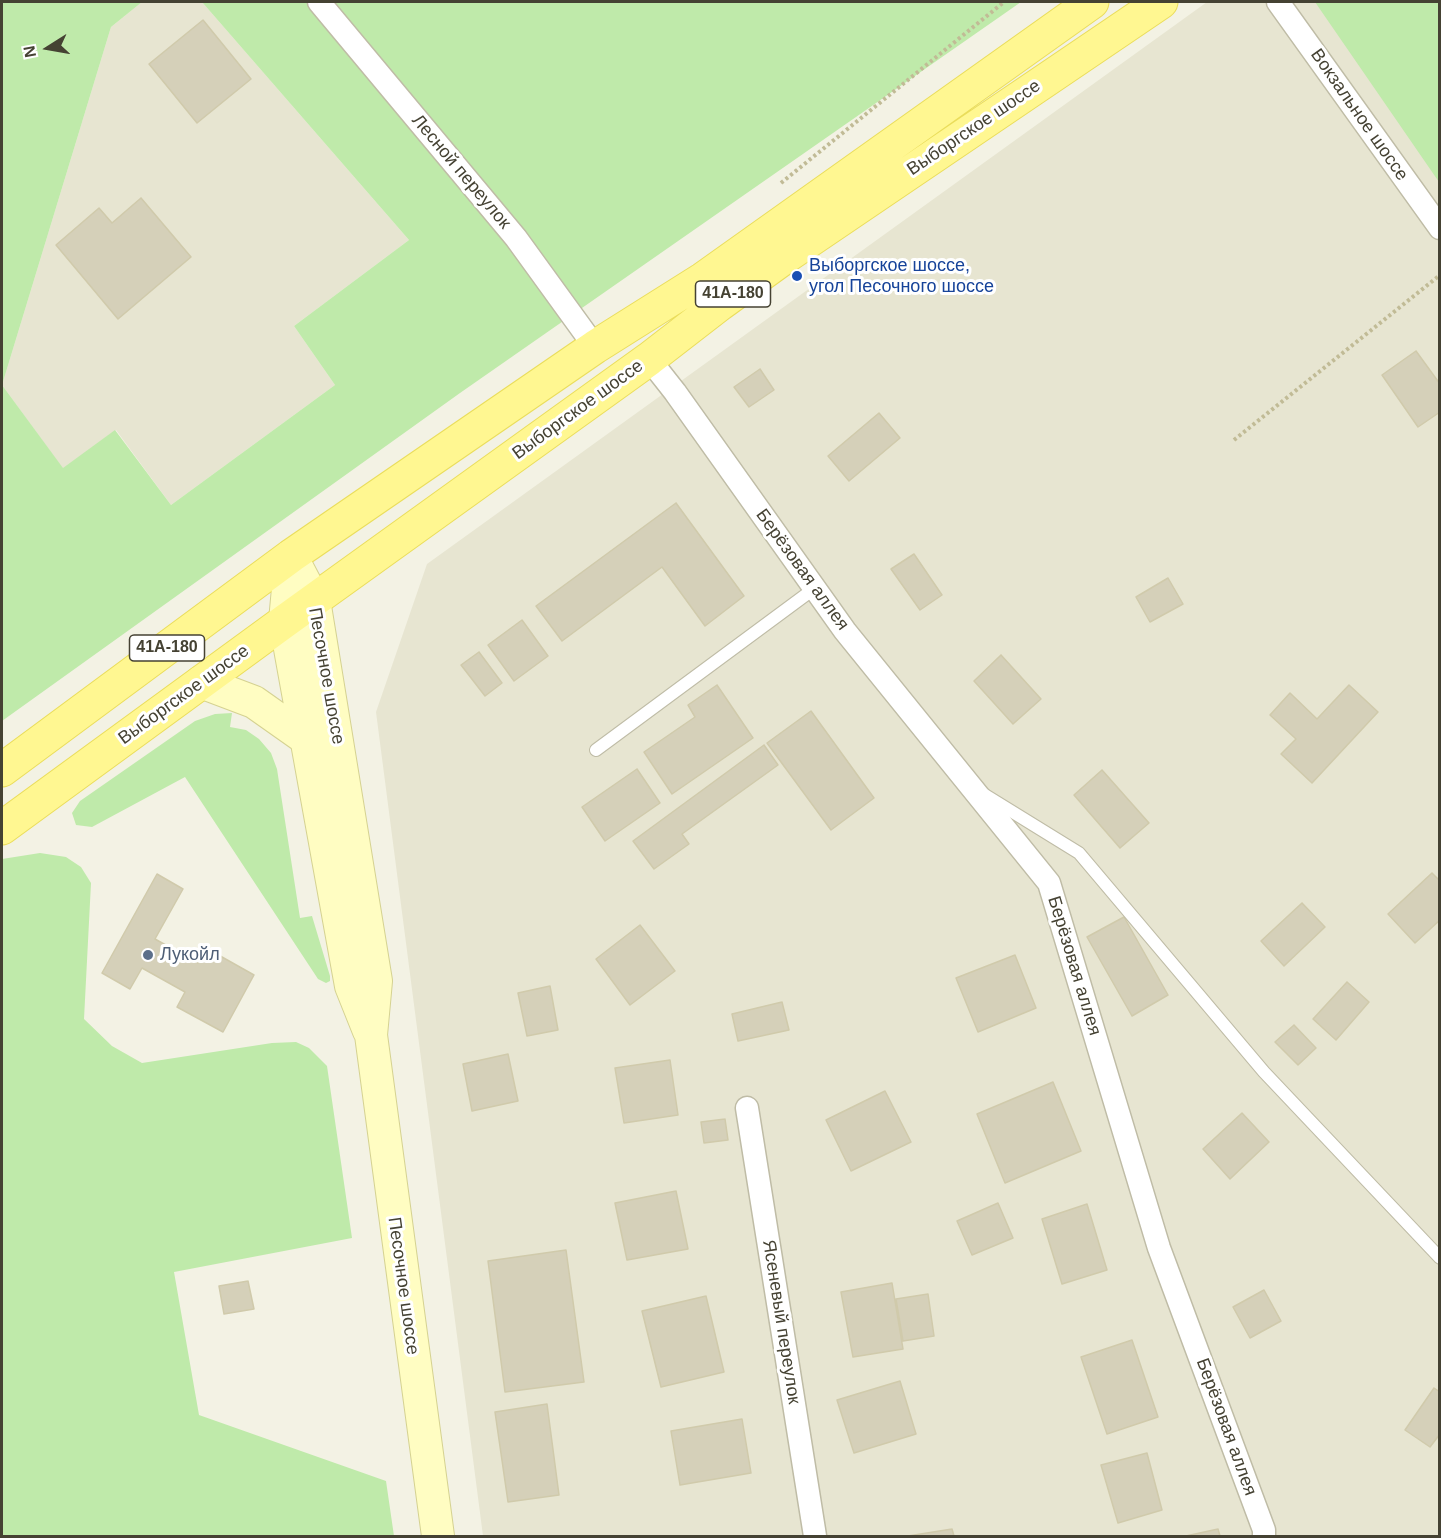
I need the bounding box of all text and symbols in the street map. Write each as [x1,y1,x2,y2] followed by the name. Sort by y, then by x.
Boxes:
[18,18,78,78] north arrow
[20,44,39,59] text: N
[1306,45,1412,185] street label: Вокзальное шоссе
[903,75,1045,181] street label: Выборгское шоссе
[407,110,515,234] street label: Лесной переулок
[809,255,994,298] place label: Выборгское шоссе, угол Песочного шоссе
[790,269,804,283] marker: Выборгское шоссе, угол Песочного шоссе
[696,281,771,307] road number: 41А-180
[509,355,647,465] street label: Выборгское шоссе
[751,505,853,635] street label: Берёзовая аллея
[303,606,349,746] street label: Песочное шоссе
[130,635,204,661] road number: 41А-180
[115,640,253,750] street label: Выборгское шоссе
[1043,894,1105,1038] street label: Берёзовая аллея
[160,944,220,966] place label: Лукойл
[141,948,155,962] marker: Лукойл
[383,1216,423,1356] street label: Песочное шоссе
[757,1238,805,1406] street label: Ясеневый переулок
[1191,1355,1261,1499] street label: Берёзовая аллея

